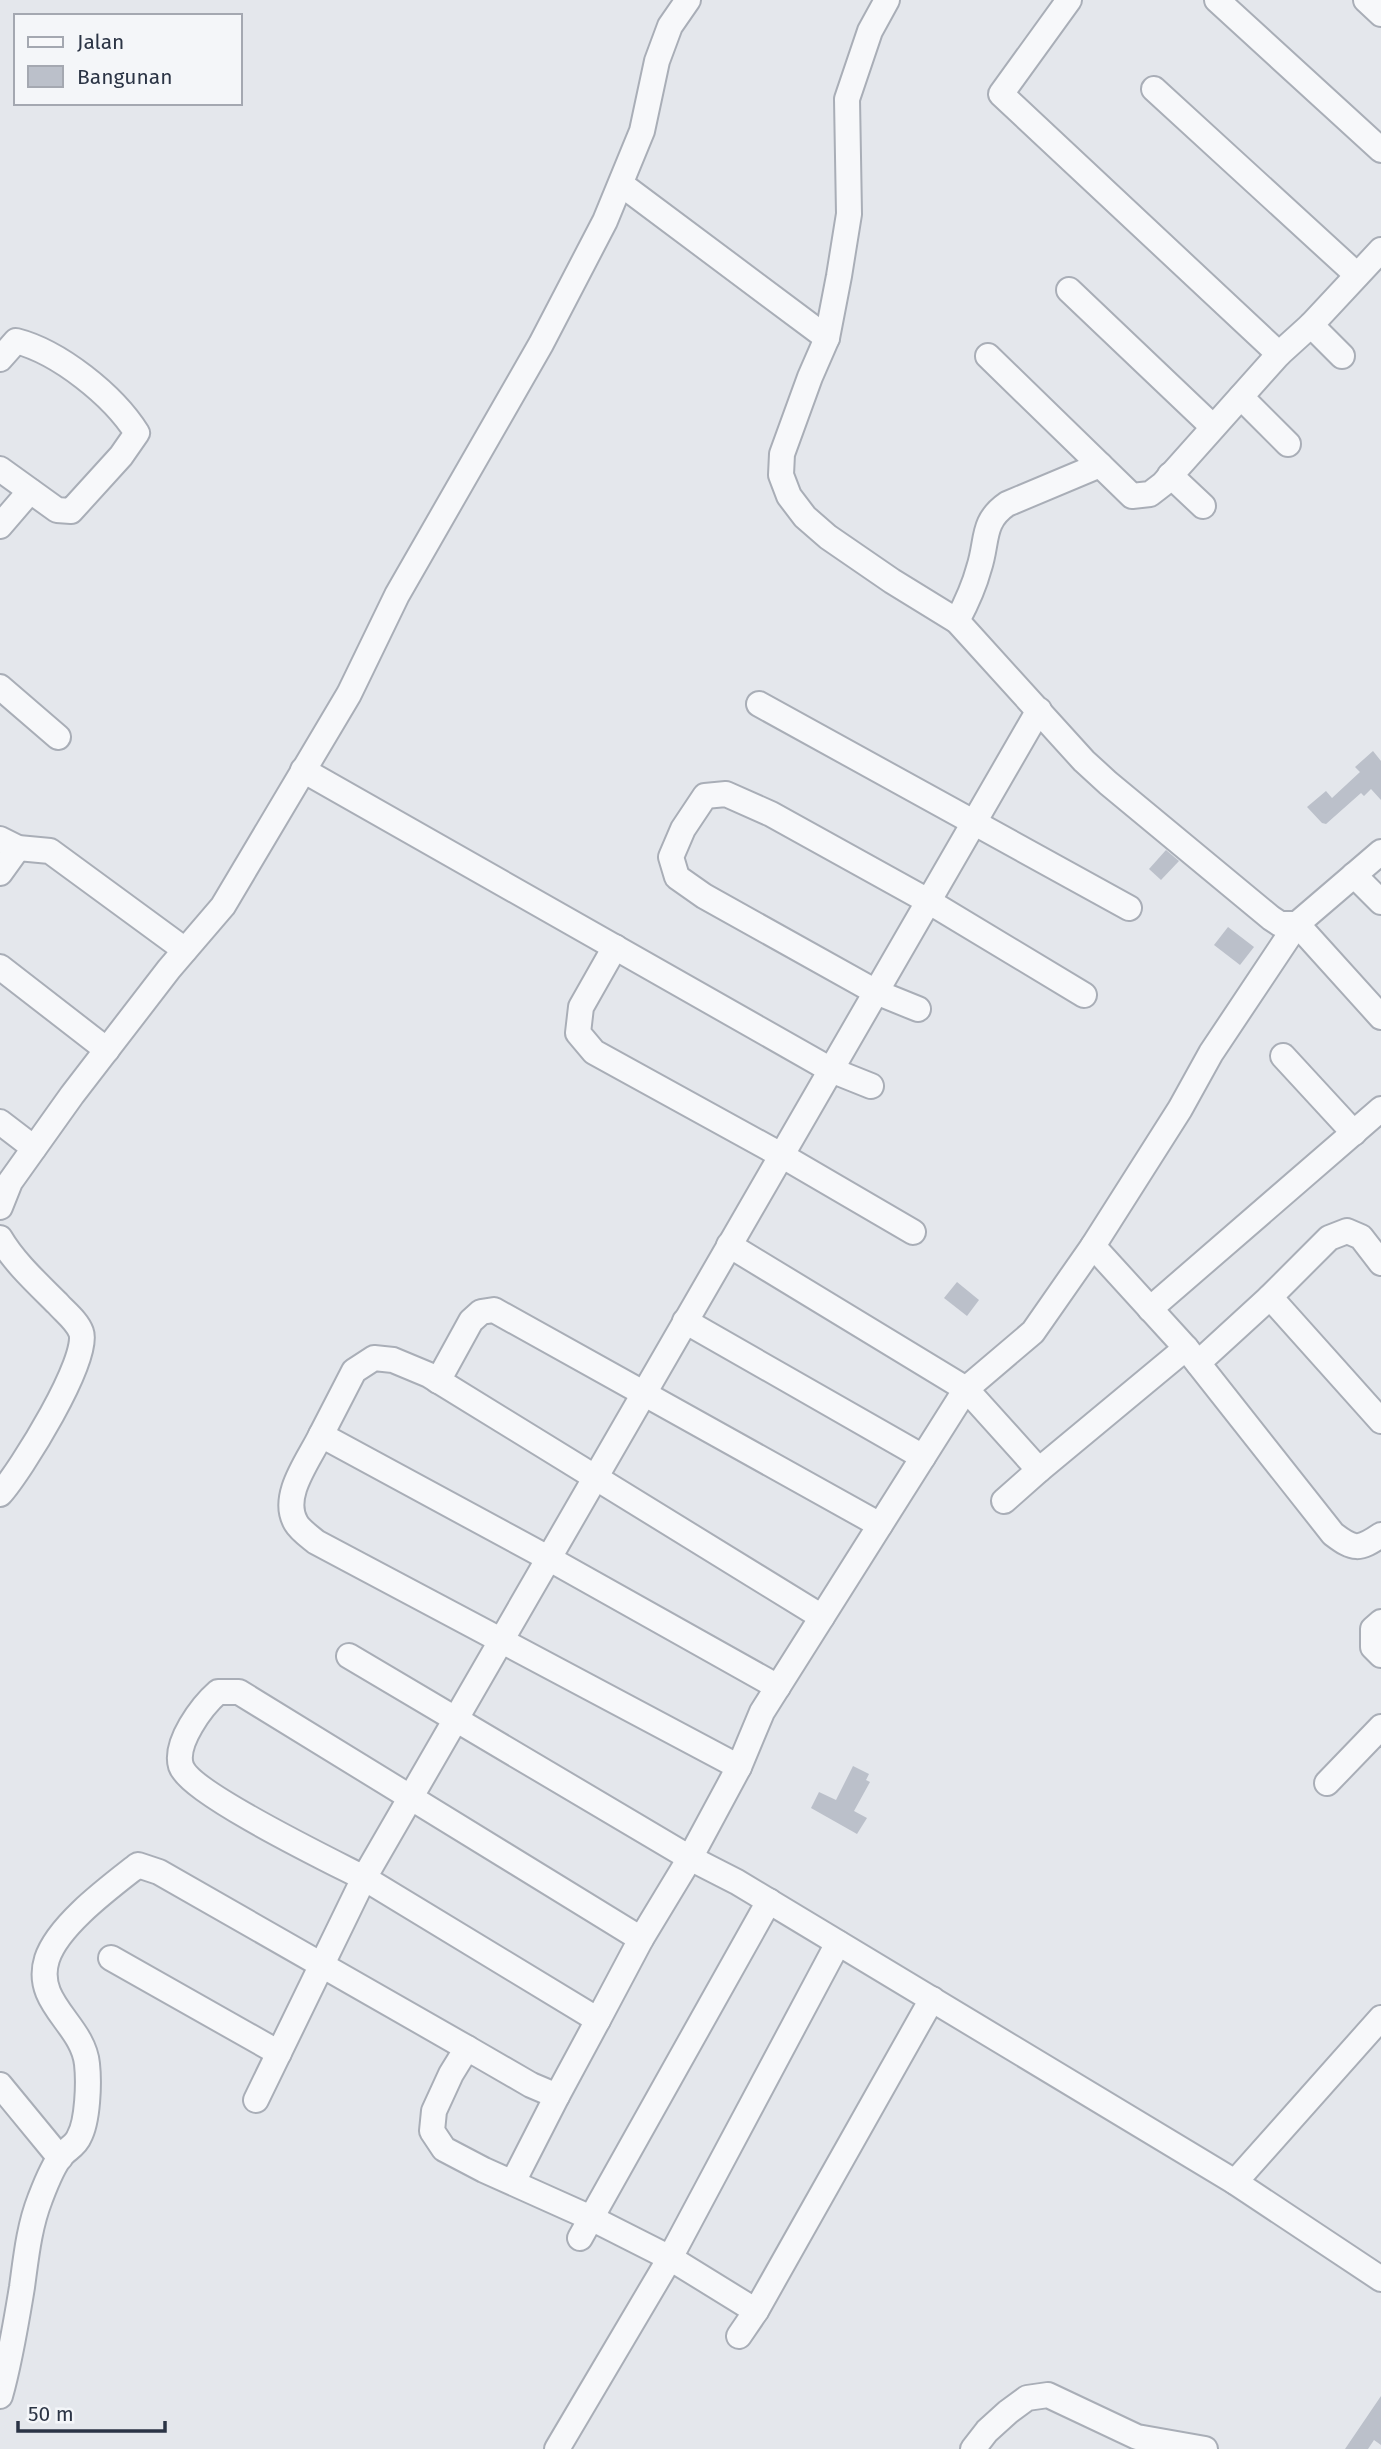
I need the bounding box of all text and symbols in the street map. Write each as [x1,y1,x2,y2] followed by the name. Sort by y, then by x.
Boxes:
[14,14,242,105] legend
[77,29,124,55] text: Jalan
[77,64,172,90] text: Bangunan
[18,2390,164,2434] scale bar
[28,2401,74,2427] text: 50 m

